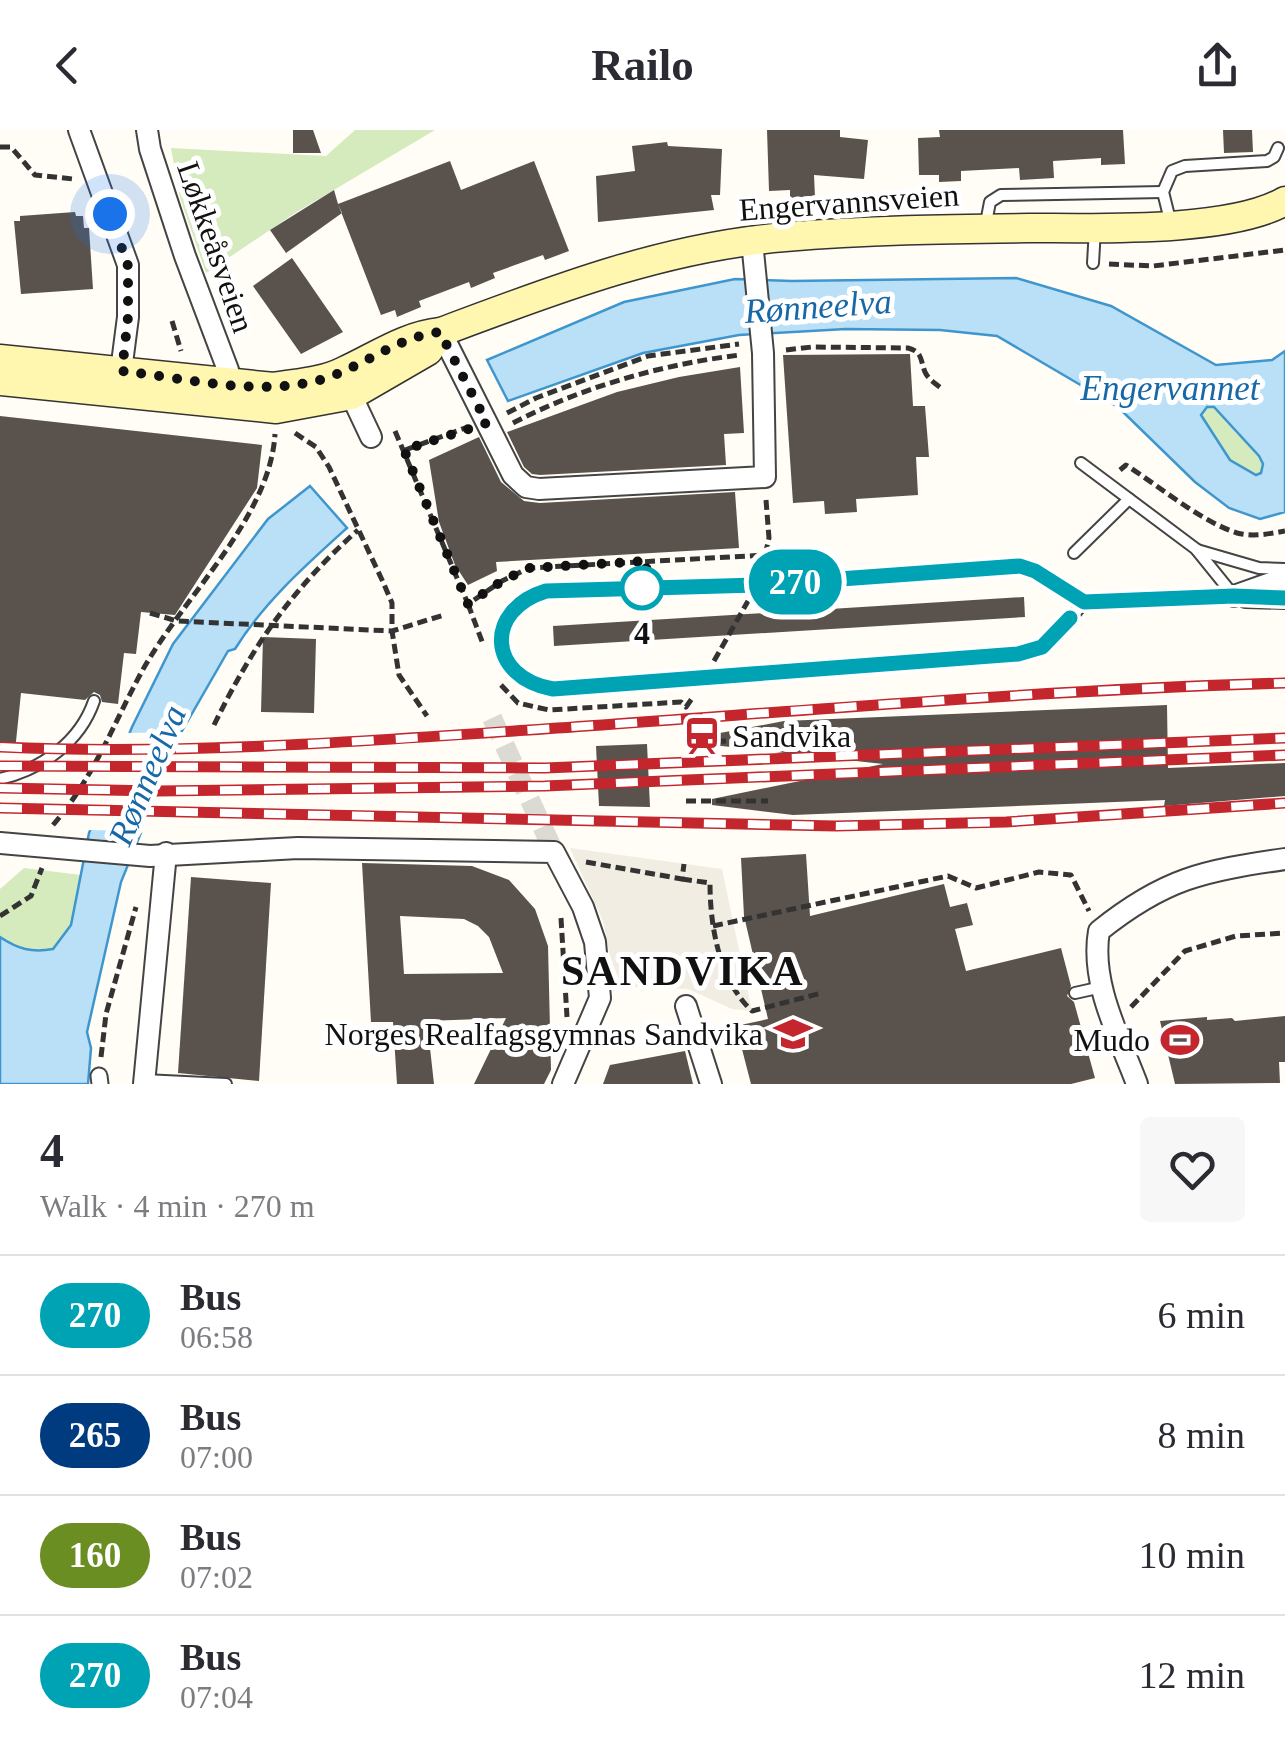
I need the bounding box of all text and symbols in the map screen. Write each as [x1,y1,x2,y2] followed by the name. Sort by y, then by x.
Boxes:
[40,38,95,93] icon: back
[1190,38,1245,93] icon: share
[591,40,694,90] text: Railo
[170,157,262,337] street label: Løkkeåsveien
[738,176,960,228] street label: Engervannsveien
[85,189,135,239] your location
[742,282,893,331] water label: Rønneelva
[1080,369,1261,408] water label: Engervannet
[738,550,852,614] line badge: 270
[769,563,821,602] text: 270
[621,567,663,609] marker: 4
[634,615,650,651] place label: 4
[100,700,194,852] water label: Rønneelva
[681,715,723,757] station icon: Sandvika
[732,718,851,754] place label: Sandvika
[561,948,805,994] district label: SANDVIKA
[772,1013,814,1055] school or university icon: Norges Realfagsgymnas Sandvika
[325,1016,763,1052] place label: Norges Realfagsgymnas Sandvika
[1159,1019,1201,1061] sports icon: Mudo
[1074,1022,1150,1058] place label: Mudo
[1140,1117,1245,1222] button: heart
[40,1124,64,1177] text: 4
[40,1188,315,1224] text: Walk · 4 min · 270 m
[180,1276,241,1318] text: Bus
[1157,1294,1245,1336] text: 6 min
[69,1296,121,1335] text: 270
[180,1319,253,1355] text: 06:58
[180,1396,241,1438] text: Bus
[1157,1414,1245,1456] text: 8 min
[69,1416,121,1455] text: 265
[180,1439,253,1475] text: 07:00
[180,1516,241,1558] text: Bus
[1138,1534,1245,1576] text: 10 min
[69,1536,121,1575] text: 160
[180,1559,253,1595] text: 07:02
[180,1636,241,1678] text: Bus
[1138,1654,1245,1696] text: 12 min
[69,1656,121,1695] text: 270
[180,1679,253,1715] text: 07:04

